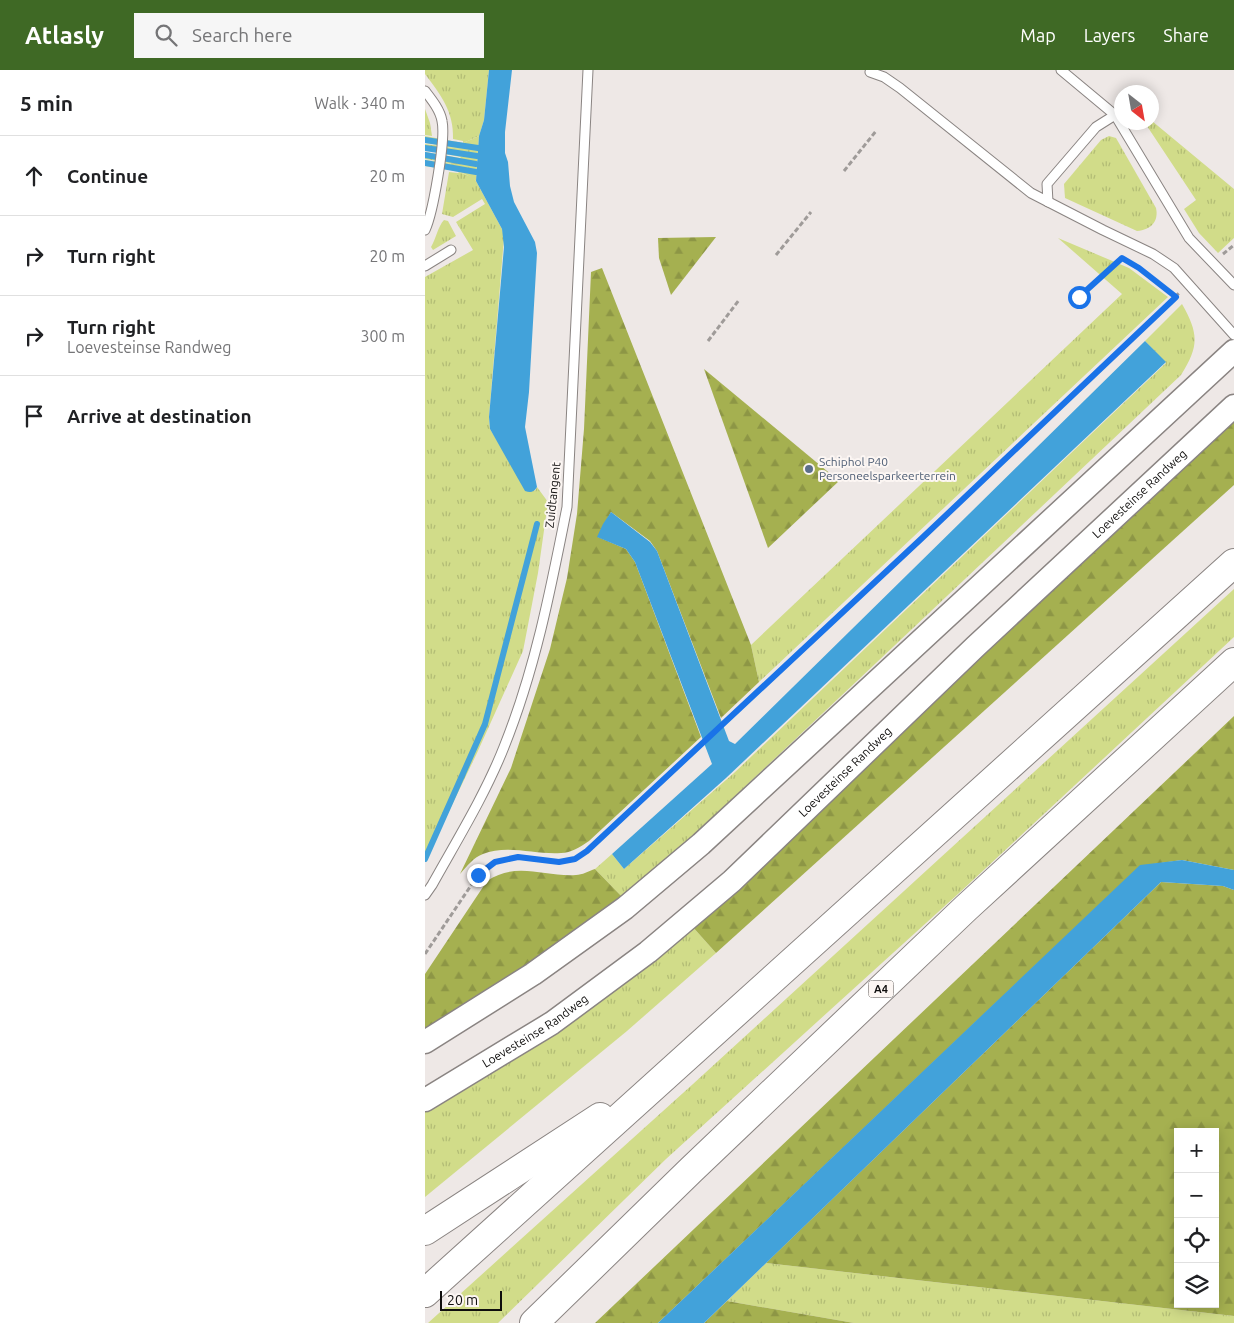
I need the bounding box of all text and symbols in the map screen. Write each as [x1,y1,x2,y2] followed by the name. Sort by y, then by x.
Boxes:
[134,13,484,58] search box
[152,21,180,49] icon: search
[25,22,104,49] text: Atlasly
[192,24,292,46] text: Search here
[1020,25,1056,45] text: Map
[1084,25,1135,45] text: Layers
[1163,25,1209,45] text: Share
[1114,85,1159,130] north arrow
[20,91,73,115] text: 5 min
[314,94,405,112] text: Walk · 340 m
[20,162,48,190] icon: ahead
[67,165,148,187] text: Continue
[369,167,405,185] text: 20 m
[20,242,48,270] icon: right
[67,245,155,267] text: Turn right
[369,247,405,265] text: 20 m
[1068,286,1091,309] route start
[67,316,155,338] text: Turn right
[20,322,48,350] icon: right
[360,327,405,345] text: 300 m
[67,338,232,356] text: Loevesteinse Randweg
[20,402,48,430] icon: arrive
[67,405,252,427] text: Arrive at destination
[1090,447,1189,540] street label: Loevesteinse Randweg
[819,455,956,482] place label: Schiphol P40 Personeelsparkeerterrein
[543,461,562,529] street label: Zuidtangent
[803,463,815,475] marker: Schiphol P40 Personeelsparkeerterrein
[796,724,894,819] street label: Loevesteinse Randweg
[467,864,490,887] route end
[869,981,893,998] road number: A4
[480,992,590,1070] street label: Loevesteinse Randweg
[1174,1128,1219,1308] map controls
[1174,1128,1219,1173] button: +
[1174,1173,1219,1218] button: −
[1174,1218,1219,1263] button: locate
[1174,1263,1219,1308] button: layers
[440,1288,503,1311] scale bar
[447,1292,478,1308] text: 20 m

